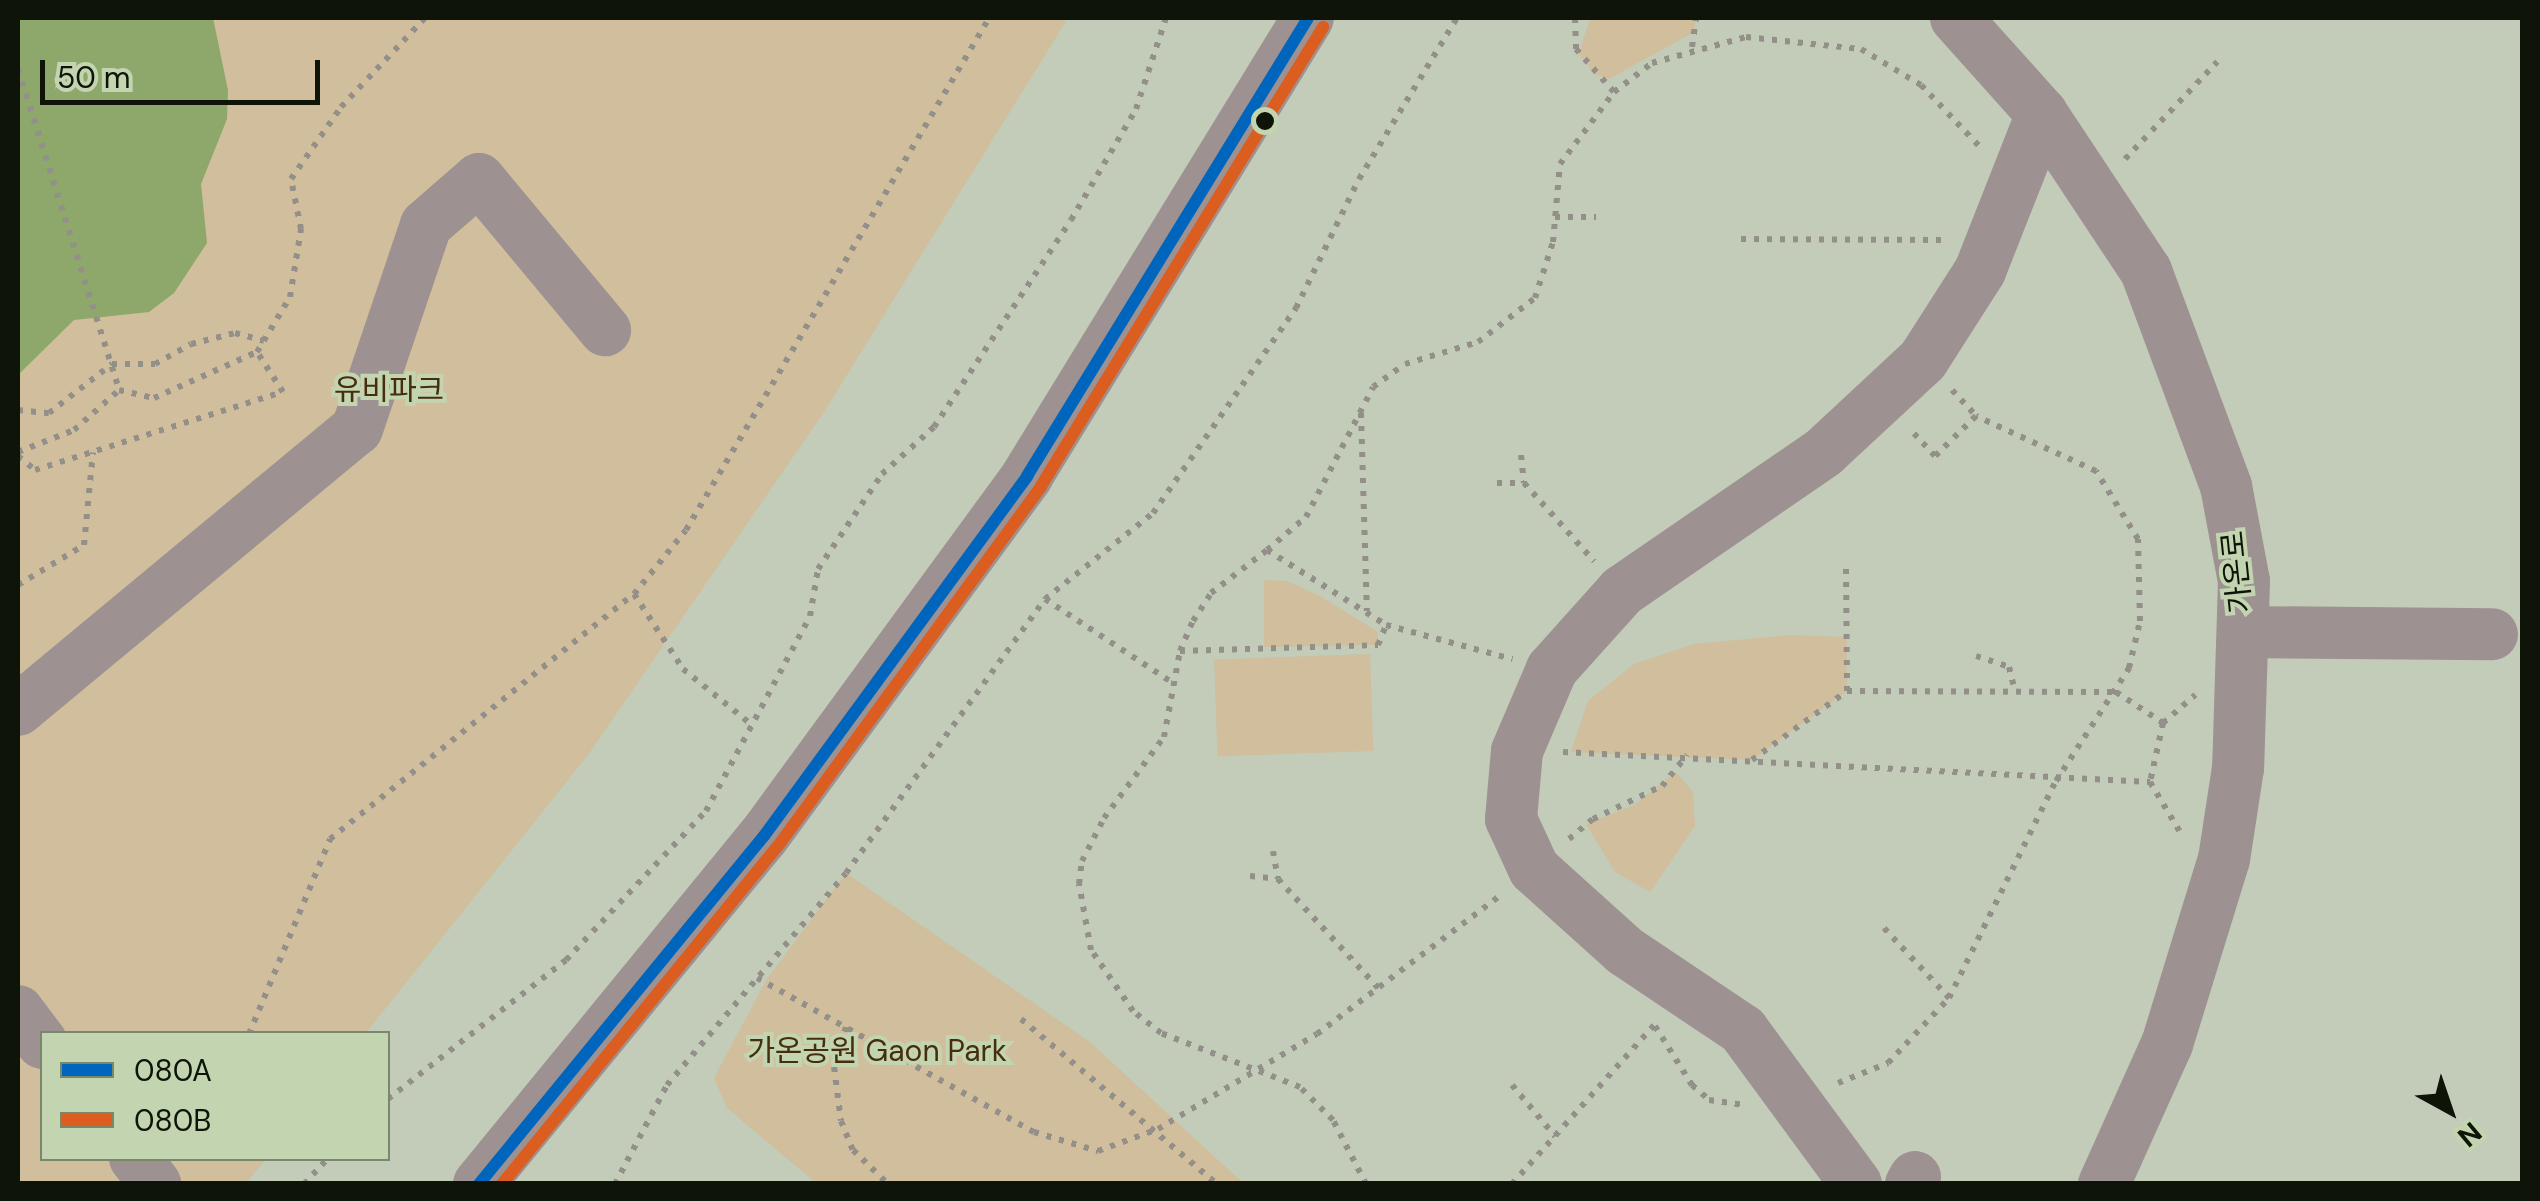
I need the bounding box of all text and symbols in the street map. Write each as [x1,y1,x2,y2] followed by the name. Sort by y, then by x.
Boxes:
[45,40,325,102] scale bar
[57,58,131,97] text: 50 m
[1255,111,1275,131] unlabelled marker
[334,372,444,408] park label: 유비파크
[2215,529,2259,615] street label: 가온로
[40,1031,390,1161] legend
[747,1033,1007,1069] park label: 가온공원 Gaon Park
[134,1051,212,1090] text: 080A
[2400,1061,2500,1161] north arrow
[134,1101,211,1140] text: 080B
[2450,1114,2489,1155] text: N

